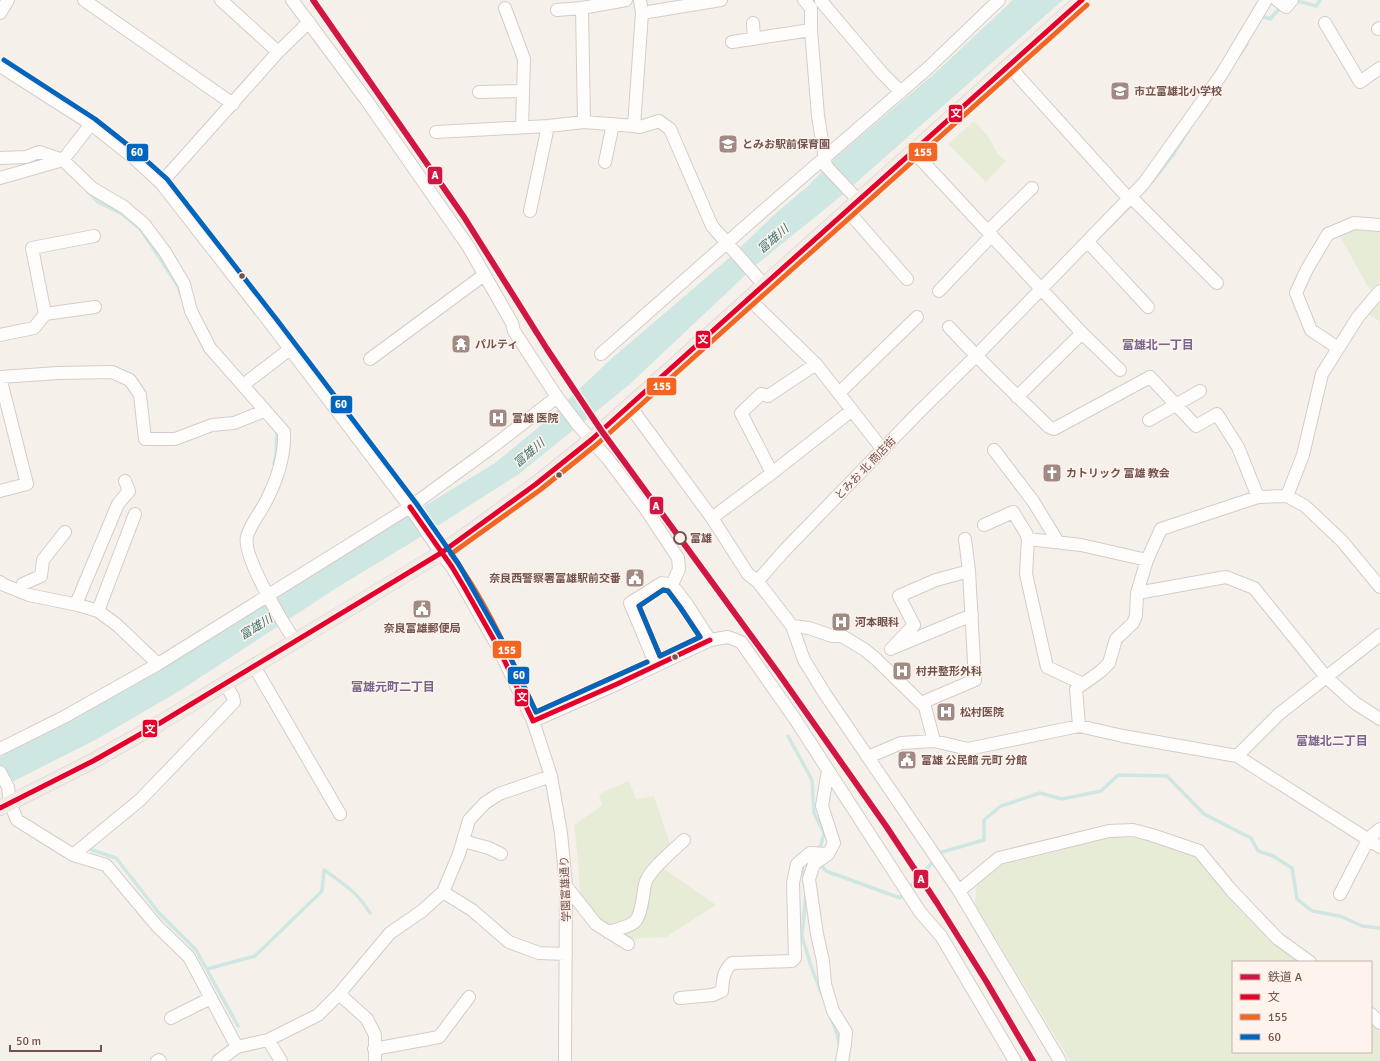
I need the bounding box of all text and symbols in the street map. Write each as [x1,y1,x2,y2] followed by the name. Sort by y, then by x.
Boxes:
[1109,80,1131,102] school or university icon: 市立富雄北小学校
[1134,85,1222,98] place label: 市立富雄北小学校
[948,104,963,123] line badge: 文
[951,107,962,120] text: 文
[717,133,739,155] school or university icon: とみお駅前保育園
[742,138,830,151] place label: とみお駅前保育園
[908,142,938,162] line badge: 155
[126,143,149,162] line badge: 60
[131,146,143,159] text: 60
[914,146,932,159] text: 155
[427,166,443,185] line badge: A
[431,169,439,182] text: A
[755,221,793,257] water label: 富雄川
[237,271,247,281] unlabelled marker
[695,330,711,349] line badge: 文
[450,333,472,355] temple icon: パルティ
[698,333,709,346] text: 文
[475,338,518,351] place label: パルティ
[1122,338,1194,353] district label: 富雄北一丁目
[646,377,677,396] line badge: 155
[653,380,671,393] text: 155
[330,395,353,414] line badge: 60
[335,398,347,411] text: 60
[487,407,509,429] hospital icon: 富雄 医院
[512,412,558,425] place label: 富雄 医院
[832,434,898,502] street label: とみお 北 商店街
[511,435,549,471] water label: 富雄川
[1041,462,1063,484] church icon: カトリック 富雄 教会
[1066,467,1170,480] place label: カトリック 富雄 教会
[554,470,564,480] unlabelled marker
[649,496,664,515] line badge: A
[652,500,660,513] text: A
[673,531,687,545] marker: 富雄
[690,532,712,545] place label: 富雄
[624,567,646,589] public building icon: 奈良西警察署富雄駅前交番
[489,572,621,585] place label: 奈良西警察署富雄駅前交番
[411,598,433,620] public building icon: 奈良富雄郵便局
[237,610,277,643] water label: 富雄川
[830,611,852,633] hospital icon: 河本眼科
[855,616,899,629] place label: 河本眼科
[384,622,461,635] place label: 奈良富雄郵便局
[492,640,522,659] line badge: 155
[498,644,516,657] text: 155
[670,652,680,662] unlabelled marker
[891,660,913,682] hospital icon: 村井整形外科
[916,665,982,678] place label: 村井整形外科
[507,666,530,685] line badge: 60
[513,669,525,682] text: 60
[351,680,435,695] district label: 富雄元町二丁目
[514,688,529,707] line badge: 文
[517,691,528,704] text: 文
[935,701,957,723] hospital icon: 松村医院
[960,706,1004,719] place label: 松村医院
[142,719,158,738] line badge: 文
[145,723,156,736] text: 文
[1296,734,1368,749] district label: 富雄北二丁目
[896,749,918,771] public building icon: 富雄 公民館 元町 分館
[921,754,1027,767] place label: 富雄 公民館 元町 分館
[558,856,573,922] street label: 学園富雄通り
[913,869,929,889] line badge: A
[917,873,925,886] text: A
[1232,961,1372,1053] legend
[1268,970,1303,985] text: 鉄道 A
[1268,990,1280,1005] text: 文
[1268,1010,1287,1025] text: 155
[10,1027,101,1053] scale bar
[1268,1030,1281,1045] text: 60
[16,1034,41,1049] text: 50 m

